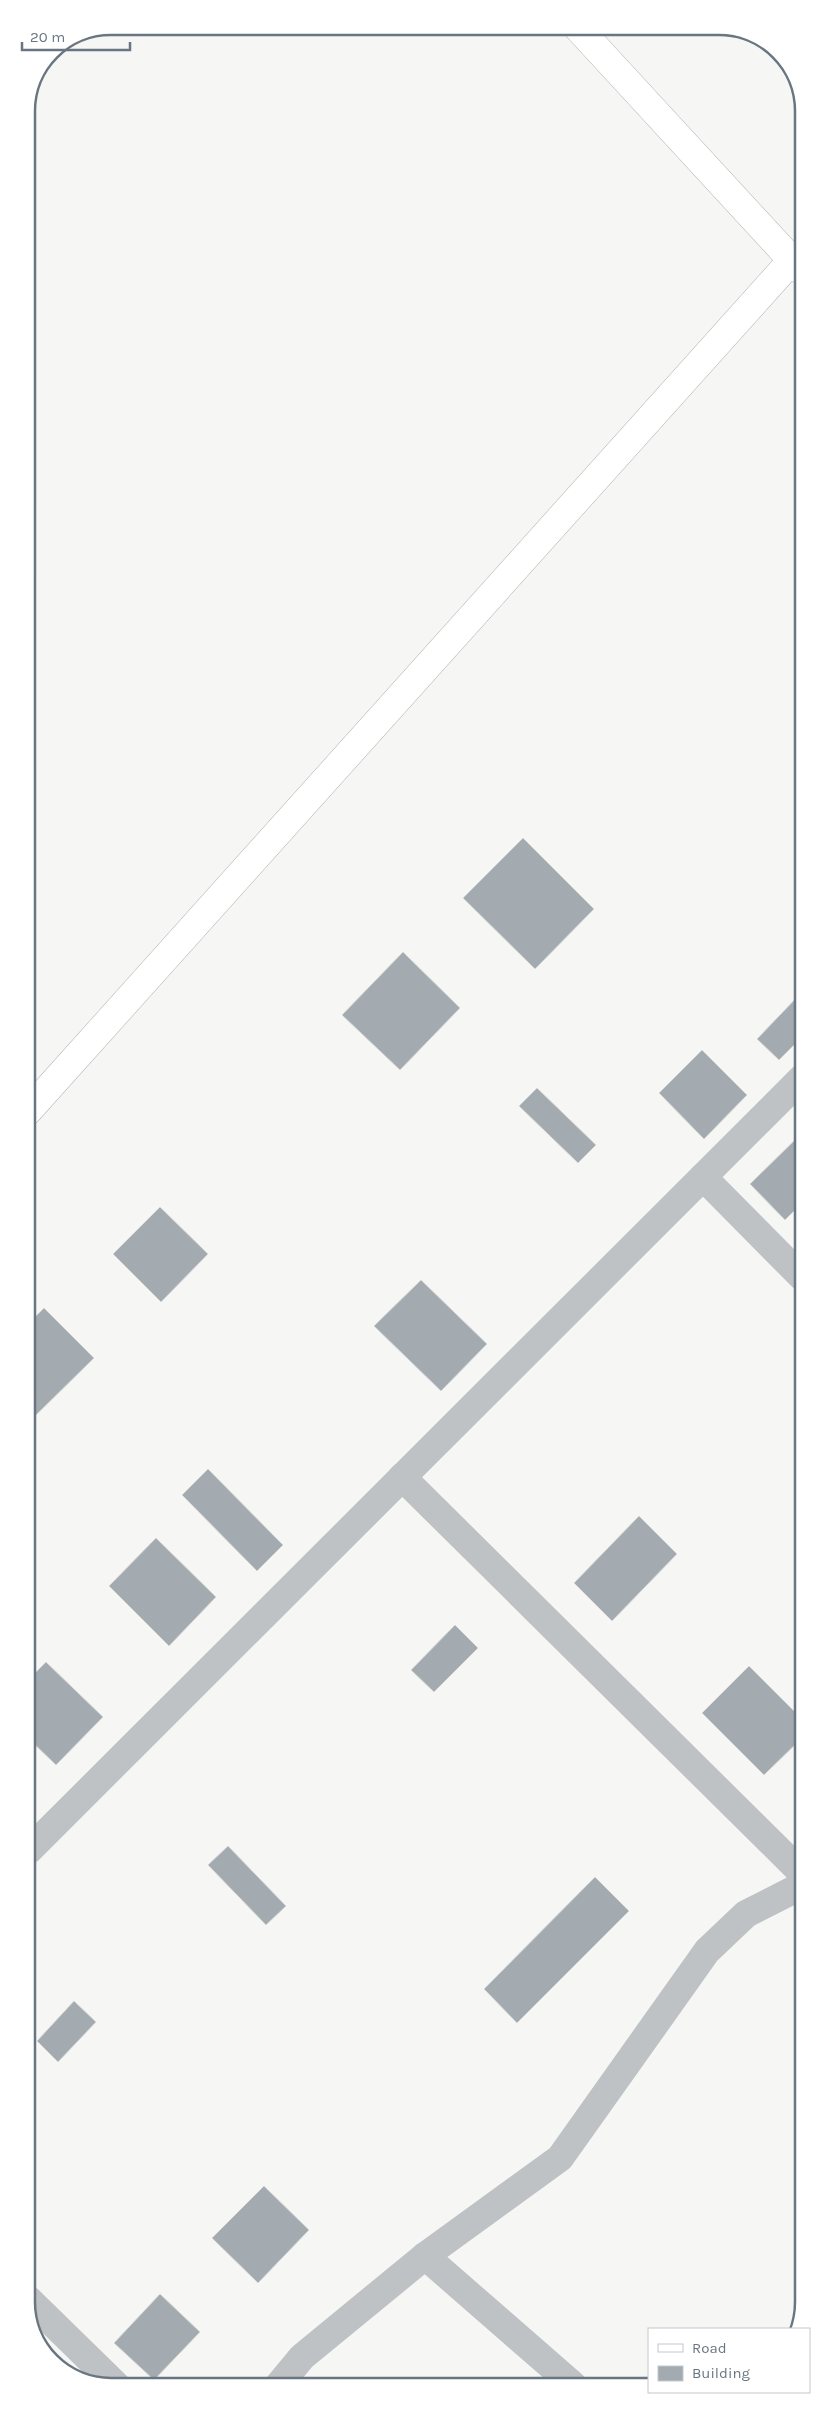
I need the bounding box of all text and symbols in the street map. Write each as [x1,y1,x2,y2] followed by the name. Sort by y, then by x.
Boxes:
[22,20,130,52] scale bar
[30,28,65,46] text: 20 m
[648,2328,810,2393] legend
[692,2339,727,2357] text: Road
[692,2364,750,2382] text: Building

